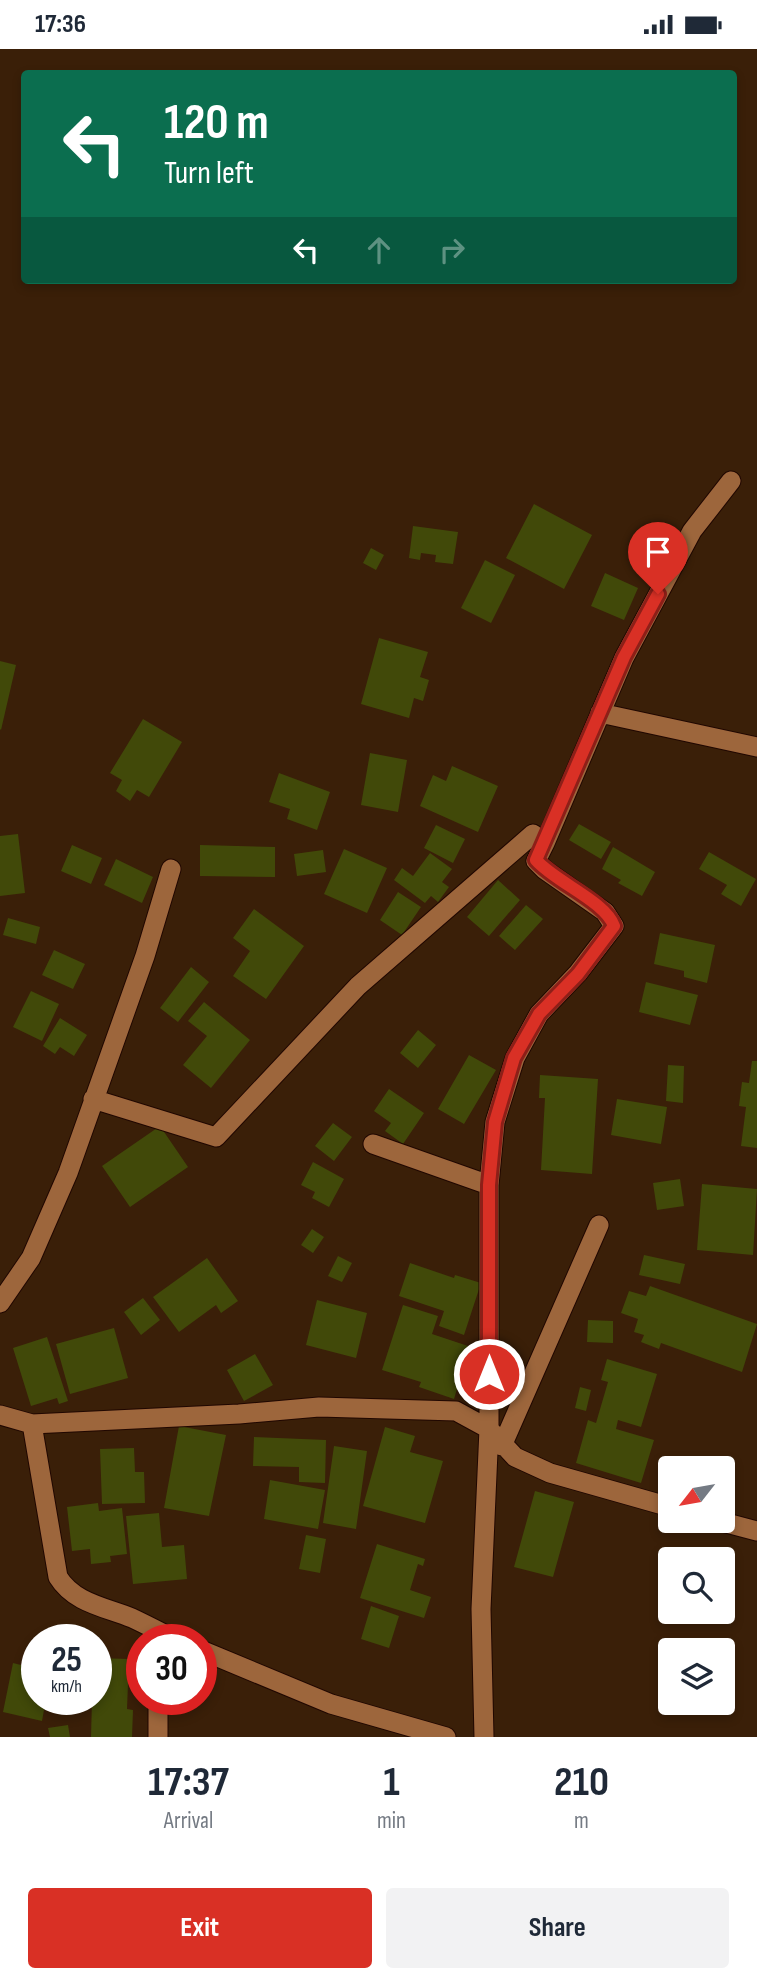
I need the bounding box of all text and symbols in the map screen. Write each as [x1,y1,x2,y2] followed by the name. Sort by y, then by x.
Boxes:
[35,9,86,40] text: 17:36
[164,94,269,153] text: 120 m
[49,98,140,189] icon: left
[164,154,254,193] text: Turn left
[287,231,325,269] icon: left
[360,231,398,269] icon: ahead
[433,231,471,269] icon: right
[628,522,688,594] pin
[639,533,677,571] icon: arrive
[452,1337,526,1411] position arrow
[658,1456,735,1533] north arrow
[658,1456,735,1715] map controls
[658,1547,735,1624] button: search
[126,1624,217,1715] speed limit sign: 30
[658,1638,735,1715] button: layers
[51,1639,82,1682] text: 25
[51,1676,82,1697] text: km/h
[148,1757,229,1808] text: 17:37
[383,1757,400,1808] text: 1
[554,1757,609,1808] text: 210
[164,1807,213,1835] text: Arrival
[377,1807,406,1835] text: min
[574,1807,589,1835] text: m
[28,1888,372,1968] button: Exit
[386,1888,729,1968] button: Share

